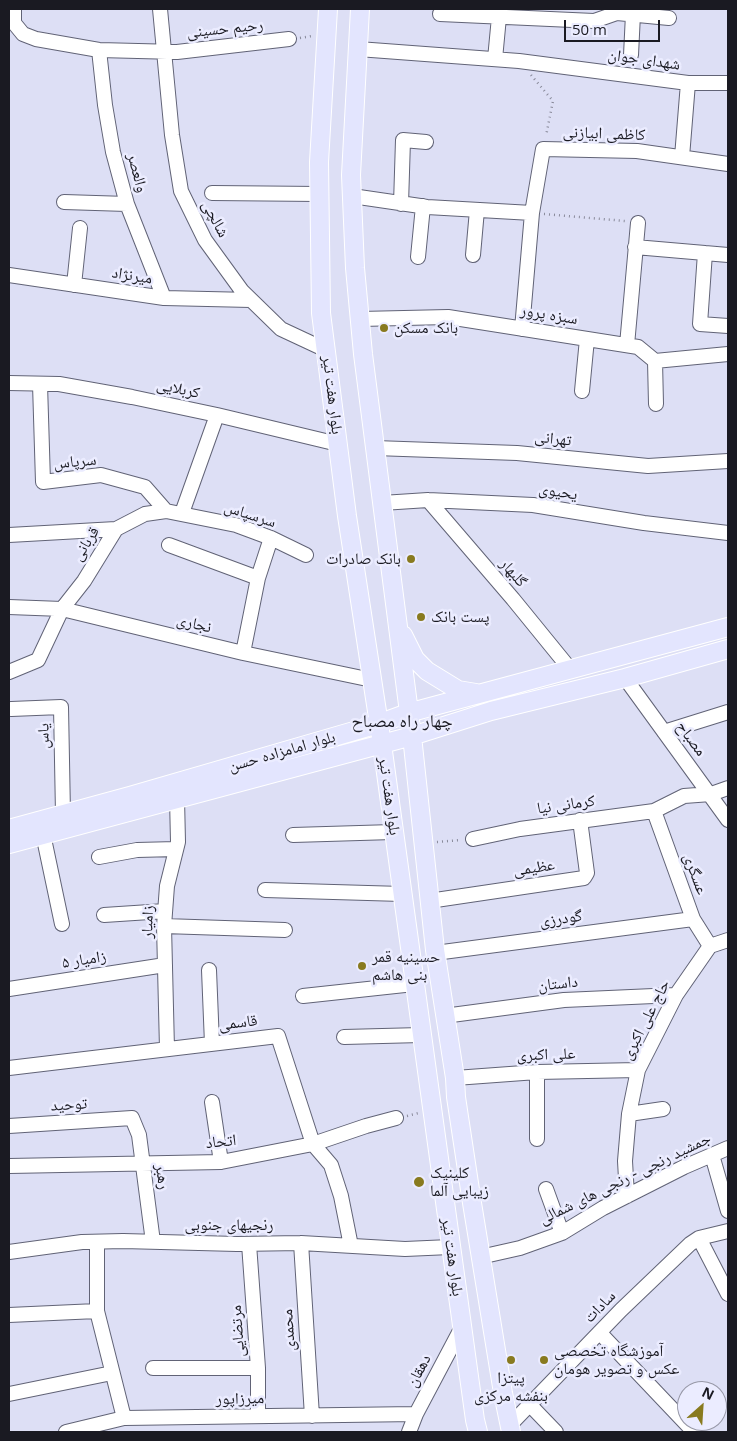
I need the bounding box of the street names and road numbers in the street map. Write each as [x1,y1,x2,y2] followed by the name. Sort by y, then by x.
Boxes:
[186,15,264,43] street label: رحیم حسینی
[607,45,681,75] street label: شهدای جوان
[562,123,646,145] street label: کاظمی ابیازنی
[123,151,151,195] street label: والعصر
[197,197,233,241] street label: شالچی
[110,263,154,289] street label: میرنژاد
[519,301,579,329] street label: سبزه پرور
[318,355,346,435] street label: بلوار هفت تیر
[155,375,201,403] street label: کربلایی
[533,428,573,450] street label: تهرانی
[53,451,97,473] street label: سرپاس
[537,479,579,505] street label: یحیوی
[222,498,278,532] street label: سرسپاس
[68,523,104,565] street label: قربانی
[495,555,531,591] street label: گلبهار
[175,610,213,638] street label: نجاری
[672,718,710,760] street label: مصباح
[34,723,54,749] street label: یاس
[226,728,338,776] street label: بلوار امامزاده حسن
[374,755,404,837] street label: بلوار هفت تیر
[536,791,596,819] street label: کرمانی نیا
[679,851,711,897] street label: عسگری
[512,856,556,880] street label: عظیمی
[138,905,158,939] street label: زامیار
[538,907,584,931] street label: گودرزی
[60,947,108,973] street label: زامیار ۵
[537,972,579,996] street label: داستان
[618,977,674,1063] street label: حاج علی اکبری
[218,1011,258,1035] street label: قاسمی
[516,1044,576,1066] street label: علی اکبری
[50,1094,88,1116] street label: توحید
[536,1129,714,1229] street label: جمشید رنجی - رنجی های شمالی
[205,1131,237,1153] street label: اتحاد
[151,1163,173,1191] street label: رهبر
[185,1215,273,1235] street label: رنجیهای جنوبی
[437,1216,467,1298] street label: بلوار هفت تیر
[580,1287,620,1327] street label: سادات
[227,1304,249,1358] street label: مرتضایی
[278,1308,300,1352] street label: محمدی
[402,1351,436,1391] street label: دهقان
[216,1389,264,1409] street label: میرزاپور

